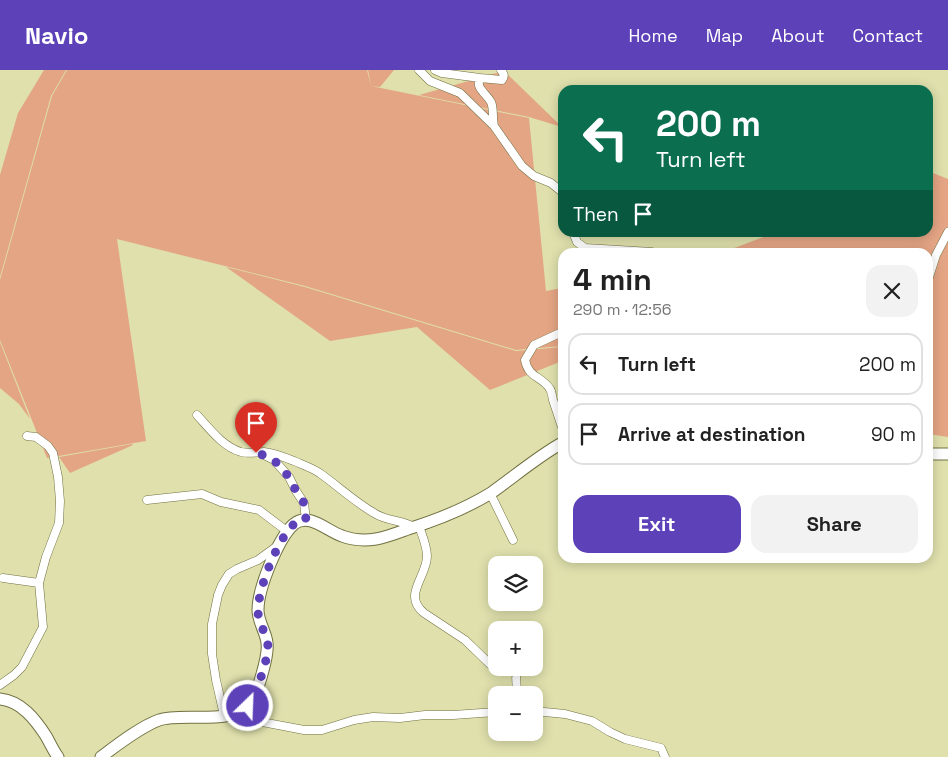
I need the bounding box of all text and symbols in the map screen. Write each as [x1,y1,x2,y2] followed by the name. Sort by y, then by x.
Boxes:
[25,20,89,51] text: Navio
[629,24,678,47] text: Home
[706,24,743,47] text: Map
[771,24,825,47] text: About
[853,24,923,47] text: Contact
[656,102,761,146] text: 200 m
[573,105,638,170] icon: left
[656,145,746,173] text: Turn left
[629,200,657,228] icon: arrive
[573,202,619,227] text: Then
[573,260,652,299] text: 4 min
[866,265,918,317] button: close
[573,299,672,320] text: 290 m · 12:56
[575,350,603,378] icon: left
[618,352,696,377] text: Turn left
[859,352,916,377] text: 200 m
[235,402,277,453] pin
[242,409,270,437] icon: arrive
[575,420,603,448] icon: arrive
[618,422,806,447] text: Arrive at destination
[871,422,916,447] text: 90 m
[573,495,741,553] button: Exit
[751,495,918,553] button: Share
[488,556,543,741] map controls
[488,556,543,611] button: layers
[488,621,543,676] button: +
[221,679,273,731] position arrow
[488,686,543,741] button: −

